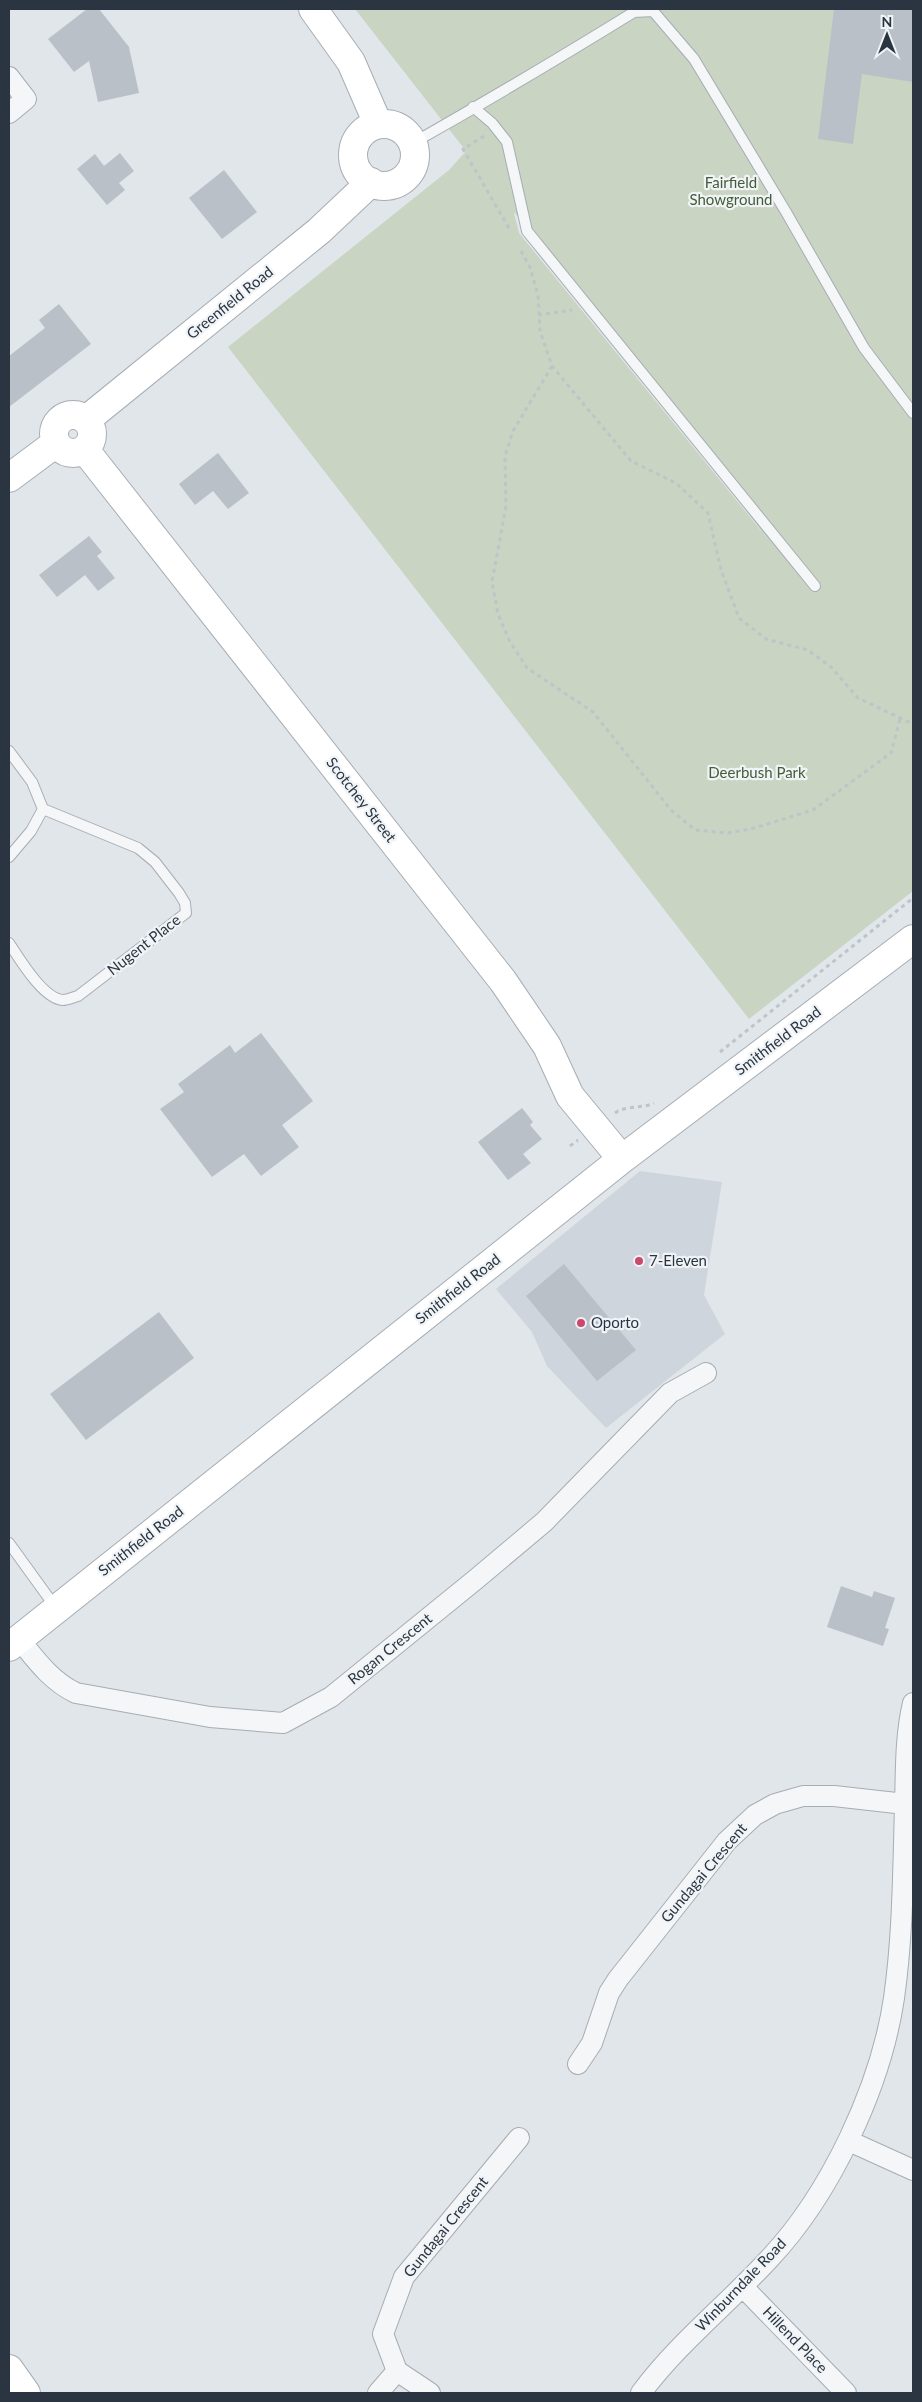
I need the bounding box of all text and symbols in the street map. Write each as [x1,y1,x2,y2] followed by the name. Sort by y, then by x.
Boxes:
[862,10,912,60] north arrow
[882,13,892,30] text: N
[689,173,773,208] park label: Fairfield Showground
[183,262,276,342] street label: Greenfield Road
[323,753,401,846] street label: Scotchey Street
[708,763,806,781] park label: Deerbush Park
[103,910,184,978] street label: Nugent Place
[731,1002,824,1078] street label: Smithfield Road
[411,1249,504,1327] street label: Smithfield Road
[649,1251,707,1269] place label: 7-Eleven
[633,1255,645,1267] marker: 7-Eleven
[591,1313,639,1331] place label: Oporto
[575,1317,587,1329] marker: Oporto
[94,1501,187,1579] street label: Smithfield Road
[344,1608,436,1688] street label: Rogan Crescent
[656,1819,750,1926] street label: Gundagai Crescent
[399,2172,492,2280] street label: Gundagai Crescent
[691,2234,789,2335] street label: Winburndale Road
[760,2302,832,2376] street label: Hillend Place

